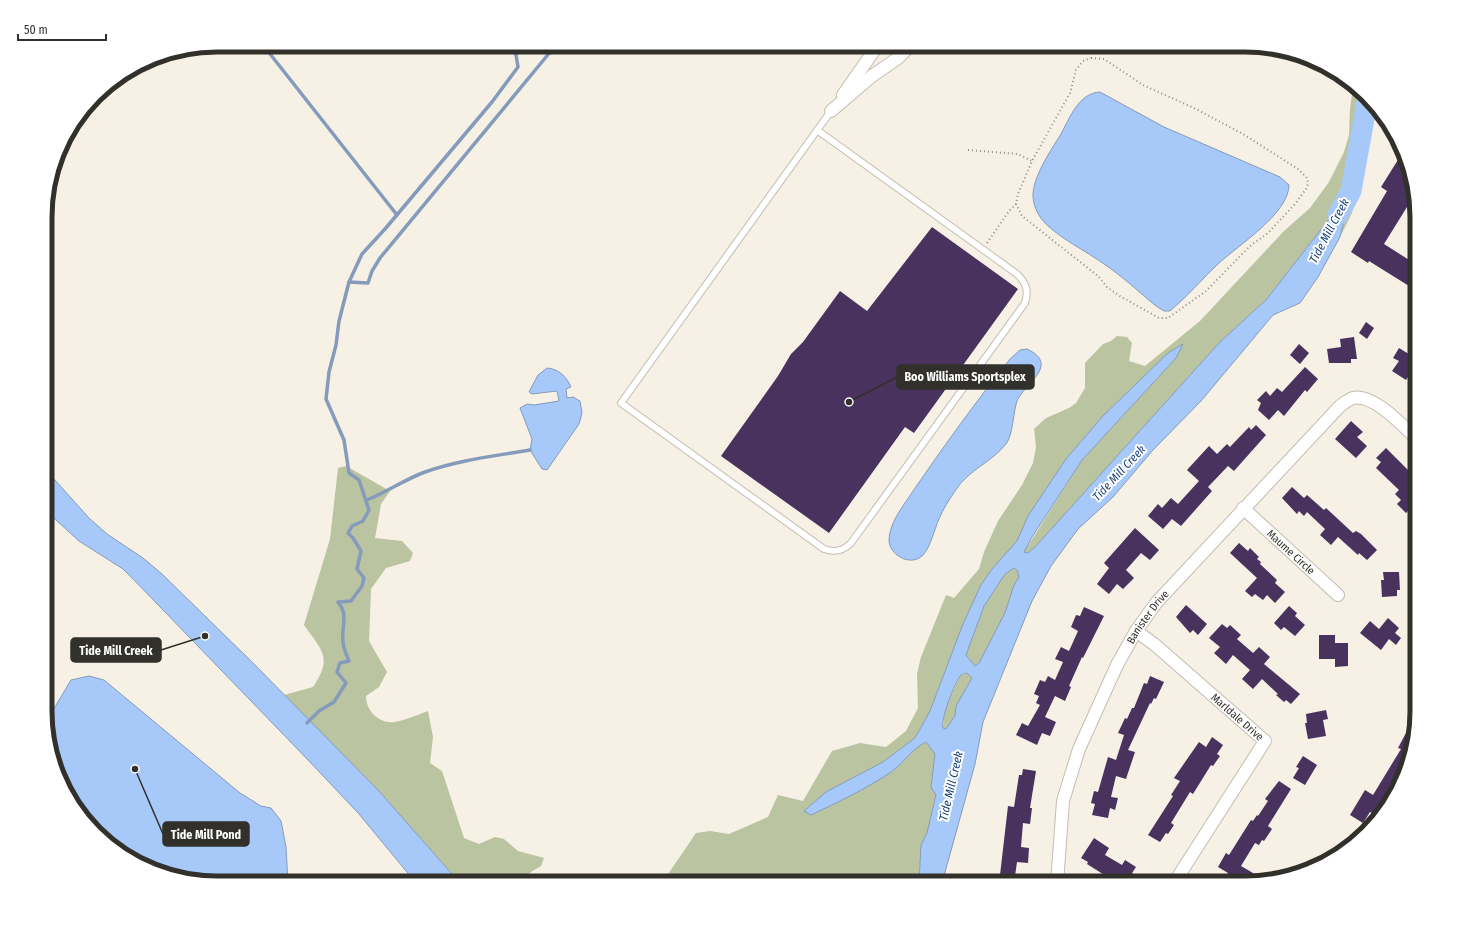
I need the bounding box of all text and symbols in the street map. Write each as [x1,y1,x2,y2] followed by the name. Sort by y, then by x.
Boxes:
[18,16,106,42] scale bar
[24,23,48,37] text: 50 m
[1306,196,1352,266] water label: Tide Mill Creek
[897,365,1034,389] callout: Boo Williams Sportsplex
[904,370,1026,384] text: Boo Williams Sportsplex
[1090,442,1148,504] water label: Tide Mill Creek
[1264,527,1317,577] street label: Maume Circle
[1124,588,1172,646] street label: Banister Drive
[71,638,161,662] callout: Tide Mill Creek
[79,644,154,658] text: Tide Mill Creek
[1208,691,1266,744] street label: Marldale Drive
[936,750,966,822] water label: Tide Mill Creek
[163,822,249,846] callout: Tide Mill Pond
[171,828,241,842] text: Tide Mill Pond

